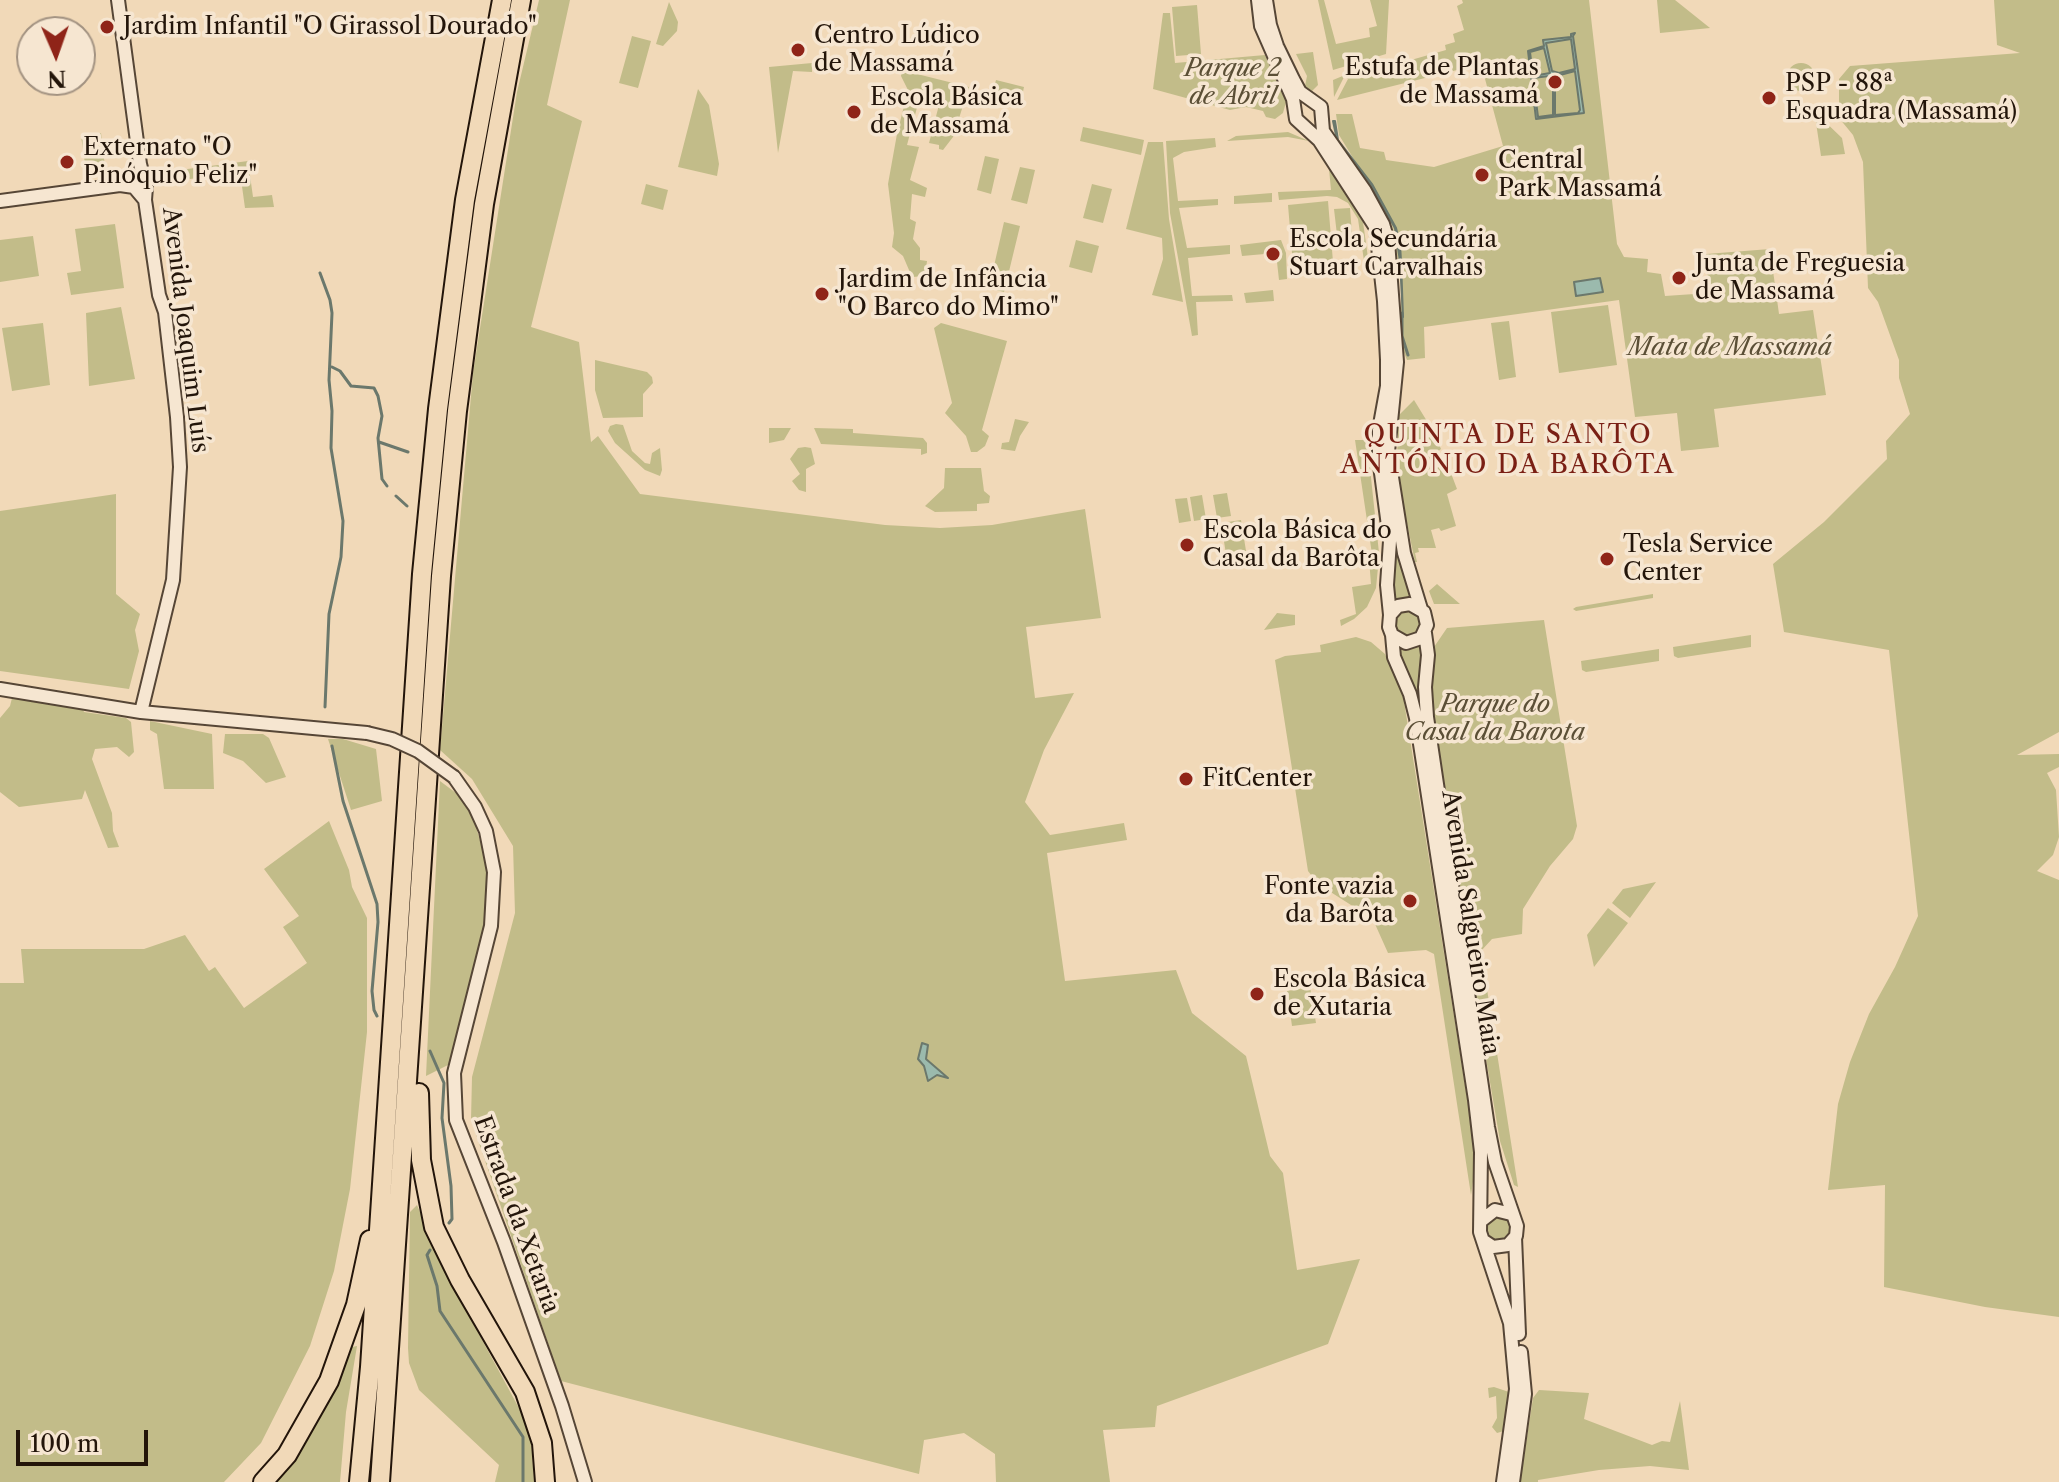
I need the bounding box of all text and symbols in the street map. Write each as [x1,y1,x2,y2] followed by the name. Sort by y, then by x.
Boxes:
[123,13,537,41] place label: Jardim Infantil "O Girassol Dourado"
[16,16,96,96] north arrow
[98,18,116,36] marker: Jardim Infantil "O Girassol Dourado"
[814,22,980,78] place label: Centro Lúdico de Massamá
[789,41,807,59] marker: Centro Lúdico de Massamá
[1345,54,1539,110] place label: Estufa de Plantas de Massamá
[1184,55,1282,111] park label: Parque 2 de Abril
[47,65,67,92] text: N
[1785,70,2017,126] place label: PSP - 88ª Esquadra (Massamá)
[1546,73,1564,91] marker: Estufa de Plantas de Massamá
[870,84,1023,140] place label: Escola Básica de Massamá
[1760,89,1778,107] marker: PSP - 88ª Esquadra (Massamá)
[845,103,863,121] marker: Escola Básica de Massamá
[83,134,257,190] place label: Externato "O Pinóquio Feliz"
[1498,147,1662,203] place label: Central Park Massamá
[58,153,76,171] marker: Externato "O Pinóquio Feliz"
[1473,166,1491,184] marker: Central Park Massamá
[156,206,214,454] street label: Avenida Joaquim Luís
[1289,226,1497,282] place label: Escola Secundária Stuart Carvalhais
[1264,245,1282,263] marker: Escola Secundária Stuart Carvalhais
[1695,250,1905,306] place label: Junta de Freguesia de Massamá
[838,266,1059,322] place label: Jardim de Infância "O Barco do Mimo"
[1670,269,1688,287] marker: Junta de Freguesia de Massamá
[813,285,831,303] marker: Jardim de Infância "O Barco do Mimo"
[1628,334,1832,362] park label: Mata de Massamá
[1340,419,1676,480] district label: QUINTA DE SANTO ANTÓNIO DA BARÔTA
[1203,517,1392,573] place label: Escola Básica do Casal da Barôta
[1623,531,1773,587] place label: Tesla Service Center
[1178,536,1196,554] marker: Escola Básica do Casal da Barôta
[1598,550,1616,568] marker: Tesla Service Center
[1405,691,1585,747] park label: Parque do Casal da Barota
[1202,765,1312,793] place label: FitCenter
[1177,770,1195,788] marker: FitCenter
[1435,788,1505,1058] street label: Avenida Salgueiro Maia
[1264,873,1394,929] place label: Fonte vazia da Barôta
[1401,892,1419,910] marker: Fonte vazia da Barôta
[1273,966,1426,1022] place label: Escola Básica de Xutaria
[1248,985,1266,1003] marker: Escola Básica de Xutaria
[467,1112,565,1318] street label: Estrada da Xetaria
[20,1414,152,1464] scale bar
[30,1429,99,1458] text: 100 m

